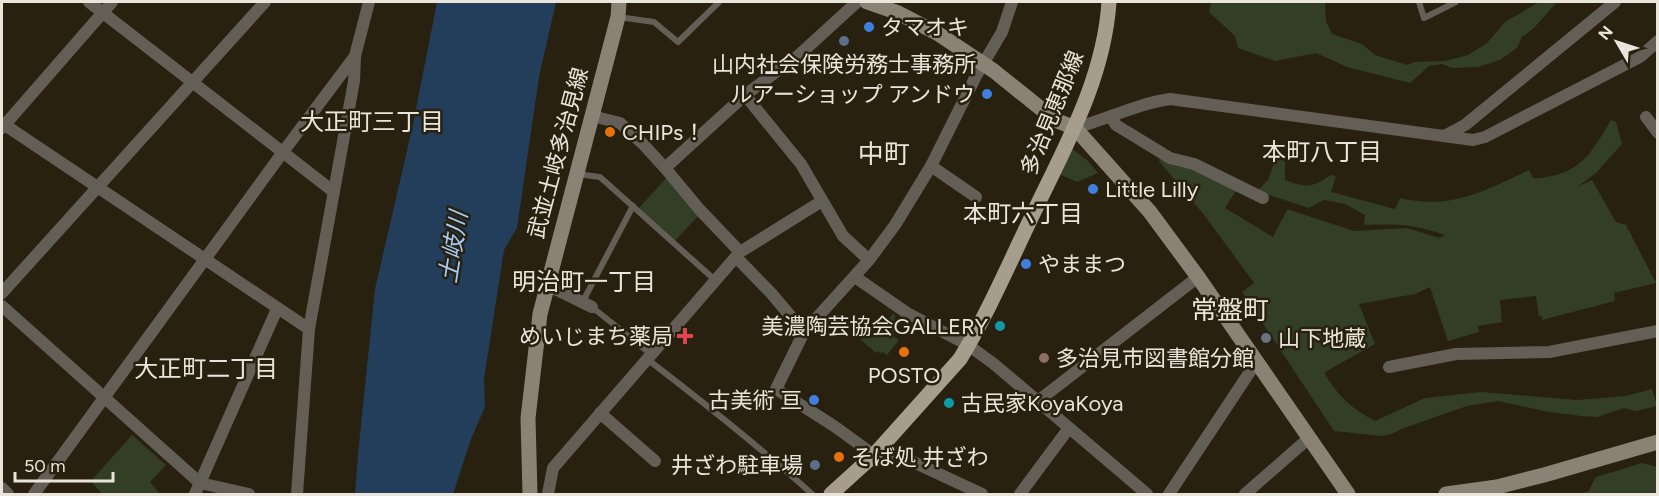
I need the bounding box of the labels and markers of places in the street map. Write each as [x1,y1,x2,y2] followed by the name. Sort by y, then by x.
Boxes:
[881,14,969,41] place label: タマオキ
[862,20,876,34] marker: タマオキ
[837,34,851,48] marker: 山内社会保険労務士事務所
[712,51,976,78] place label: 山内社会保険労務士事務所
[730,81,975,108] place label: ルアーショップ アンドウ
[980,87,994,101] marker: ルアーショップ アンドウ
[622,119,705,146] place label: CHIPs！
[603,125,617,139] marker: CHIPs！
[1105,176,1199,203] place label: Little Lilly
[1086,182,1100,196] marker: Little Lilly
[1038,251,1126,278] place label: やままつ
[1019,257,1033,271] marker: やままつ
[762,313,989,340] place label: 美濃陶芸協会GALLERY
[993,319,1007,333] marker: 美濃陶芸協会GALLERY
[519,323,673,350] place label: めいじまち薬局
[1278,325,1366,352] place label: 山下地蔵
[678,329,692,343] marker: めいじまち薬局
[1259,331,1273,345] marker: 山下地蔵
[897,345,911,359] marker: POSTO
[1056,345,1254,372] place label: 多治見市図書館分館
[1037,351,1051,365] marker: 多治見市図書館分館
[868,362,940,389] place label: POSTO
[709,387,802,414] place label: 古美術 亘
[961,390,1123,417] place label: 古民家KoyaKoya
[807,393,821,407] marker: 古美術 亘
[942,396,956,410] marker: 古民家KoyaKoya
[851,444,988,471] place label: そば処 井ざわ
[832,450,846,464] marker: そば処 井ざわ
[671,452,803,479] place label: 井ざわ駐車場
[808,458,822,472] marker: 井ざわ駐車場

